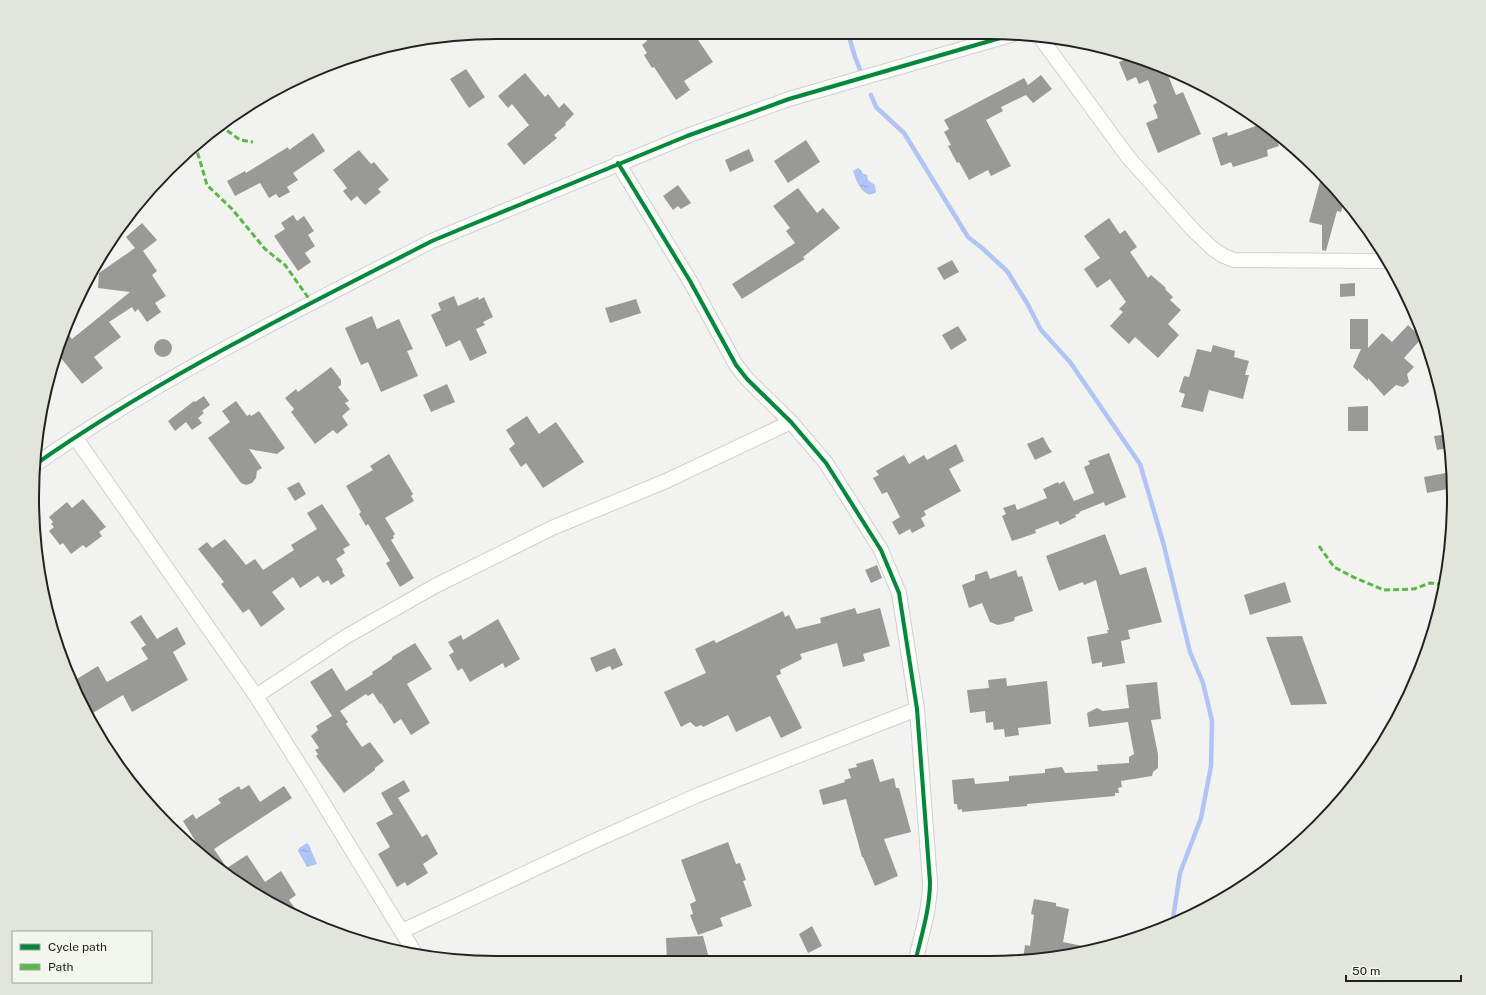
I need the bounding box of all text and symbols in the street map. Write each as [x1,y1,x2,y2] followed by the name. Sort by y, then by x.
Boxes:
[12,931,152,983] legend
[48,940,107,954] text: Cycle path
[1346,957,1461,983] scale bar
[48,960,74,974] text: Path
[1352,964,1380,978] text: 50 m

